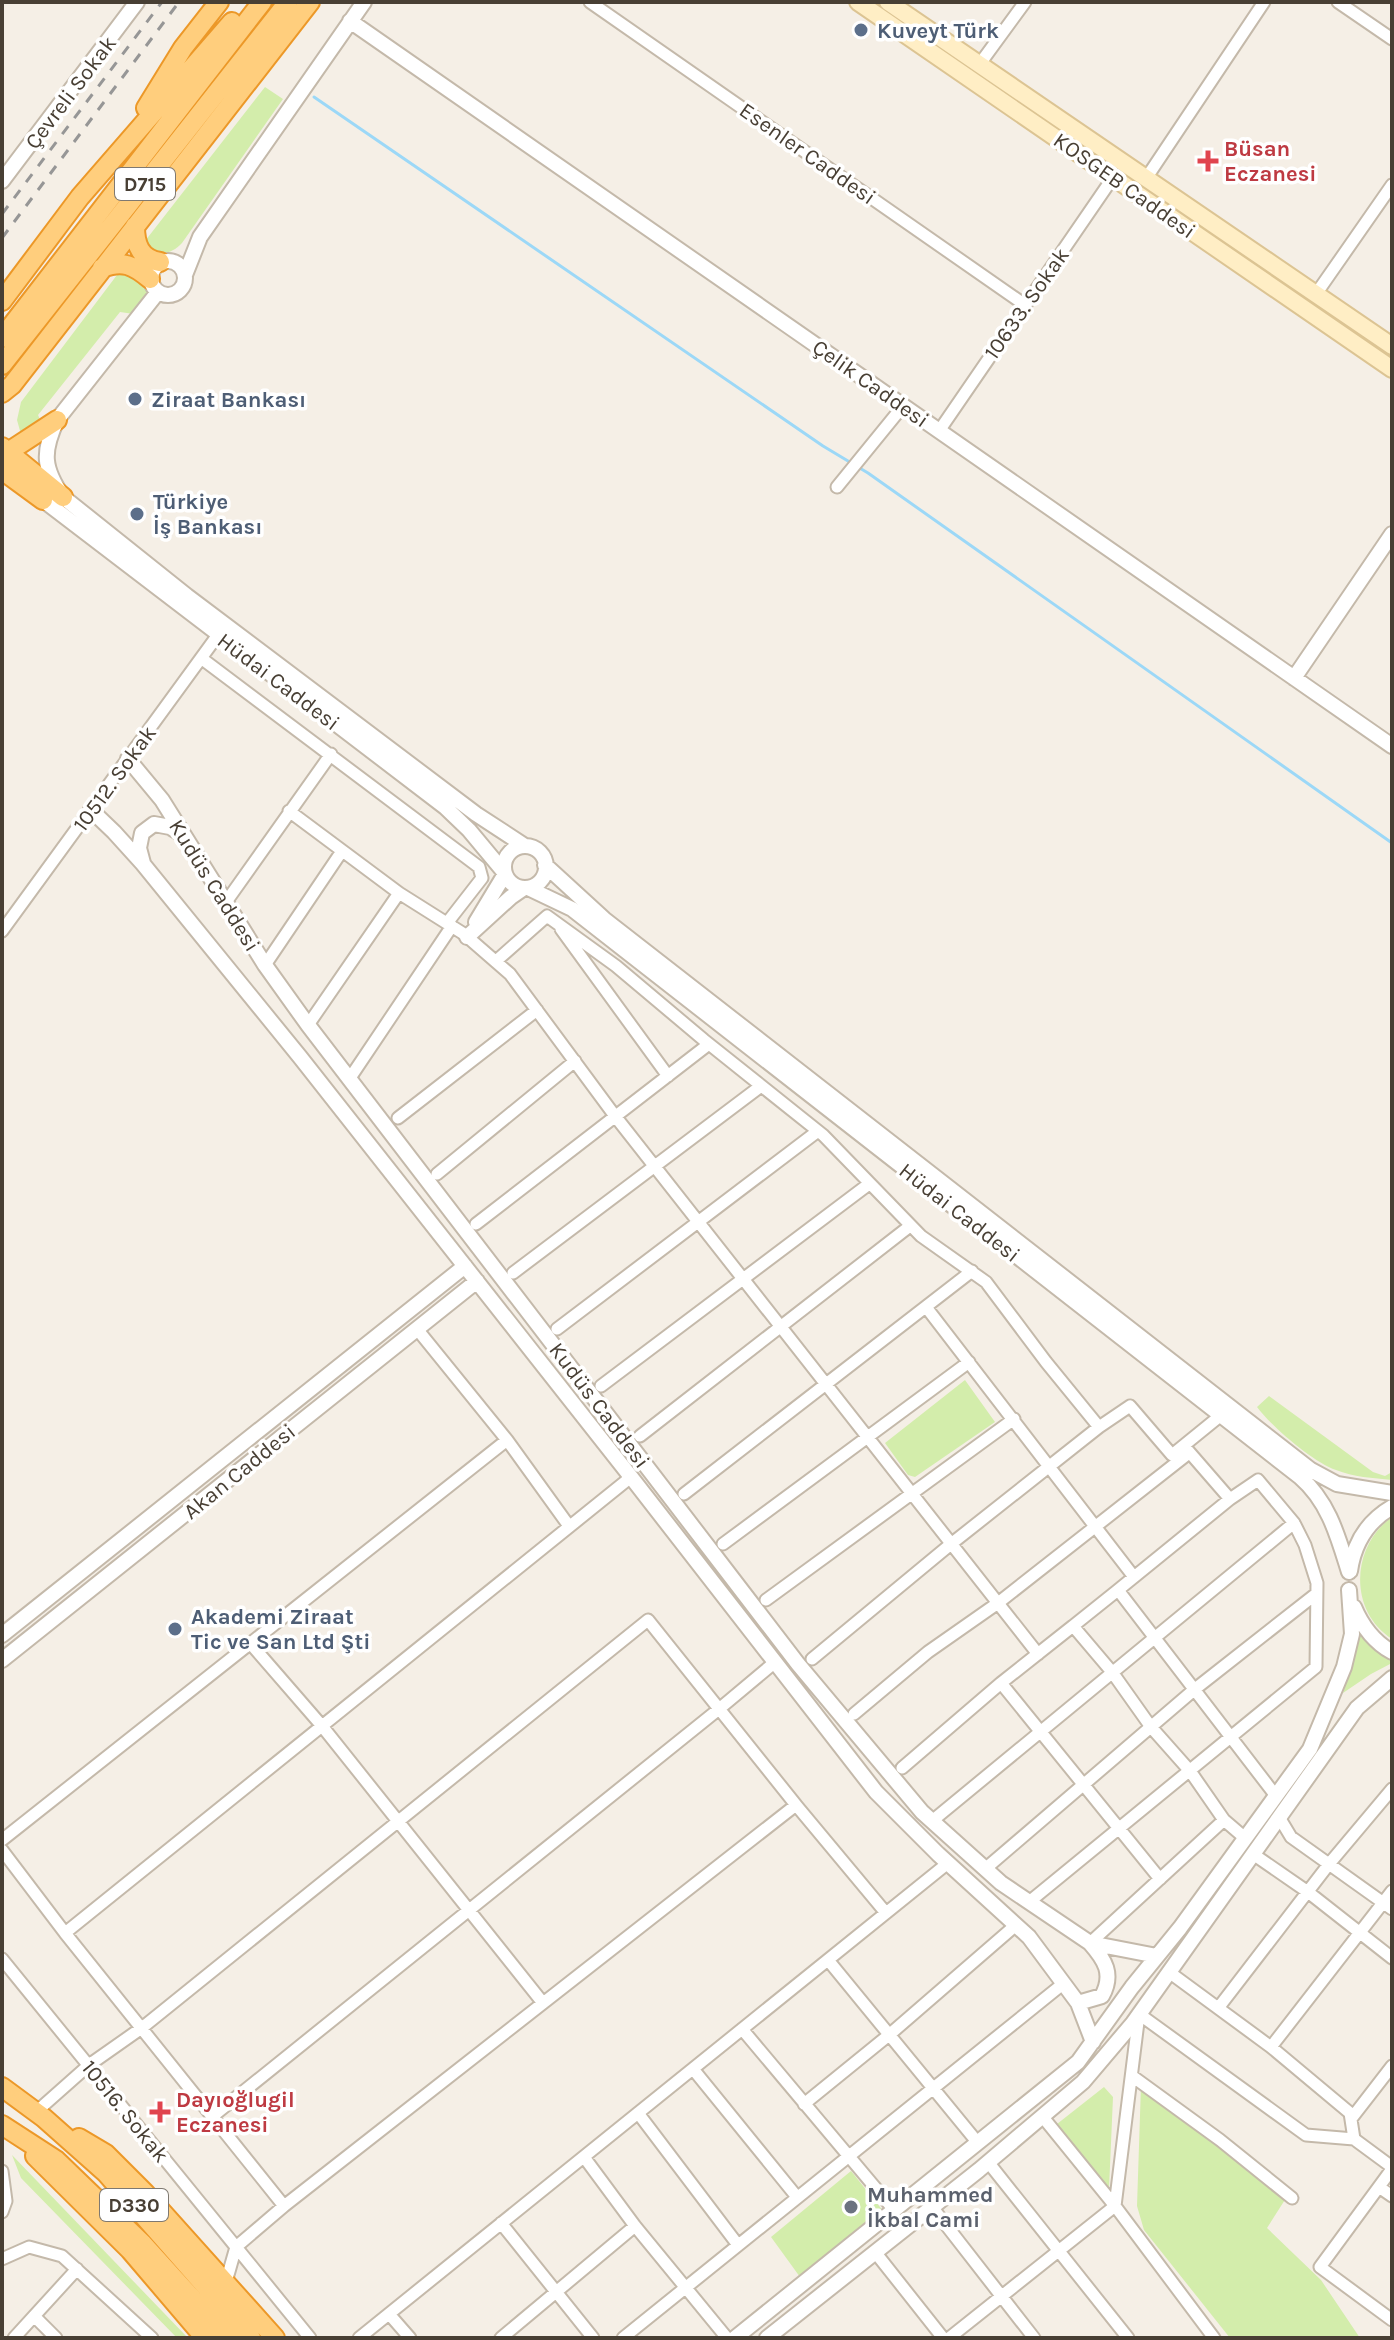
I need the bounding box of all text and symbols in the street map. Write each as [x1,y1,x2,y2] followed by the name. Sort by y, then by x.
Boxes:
[877,18,999,44] place label: Kuveyt Türk
[852,21,870,39] marker: Kuveyt Türk
[20,31,122,154] street label: Çevreli Sokak
[734,97,881,210] street label: Esenler Caddesi
[1048,127,1200,244] street label: KOSGEB Caddesi
[1224,136,1317,187] place label: Büsan Eczanesi
[1199,152,1217,170] marker: Büsan Eczanesi
[115,168,175,200] road number: D715
[979,243,1075,364] street label: 10633. Sokak
[807,334,934,434] street label: Çelik Caddesi
[151,387,306,413] place label: Ziraat Bankası
[126,390,144,408] marker: Ziraat Bankası
[153,489,262,540] place label: Türkiye İş Bankası
[128,505,146,523] marker: Türkiye İş Bankası
[212,627,345,736] street label: Hüdai Caddesi
[68,721,162,836] street label: 10512. Sokak
[163,815,265,956] street label: Kudüs Caddesi
[894,1158,1025,1268] street label: Hüdai Caddesi
[543,1338,655,1474] street label: Kudüs Caddesi
[178,1419,301,1525] street label: Akan Caddesi
[191,1604,370,1655] place label: Akademi Ziraat Tic ve San Ltd Şti
[166,1620,184,1638] marker: Akademi Ziraat Tic ve San Ltd Şti
[76,2055,174,2168] street label: 10516. Sokak
[176,2087,295,2138] place label: Dayıoğlugil Eczanesi
[151,2103,169,2121] marker: Dayıoğlugil Eczanesi
[867,2182,994,2233] place label: Muhammed İkbal Cami
[100,2189,168,2221] road number: D330
[842,2198,860,2216] marker: Muhammed İkbal Cami

